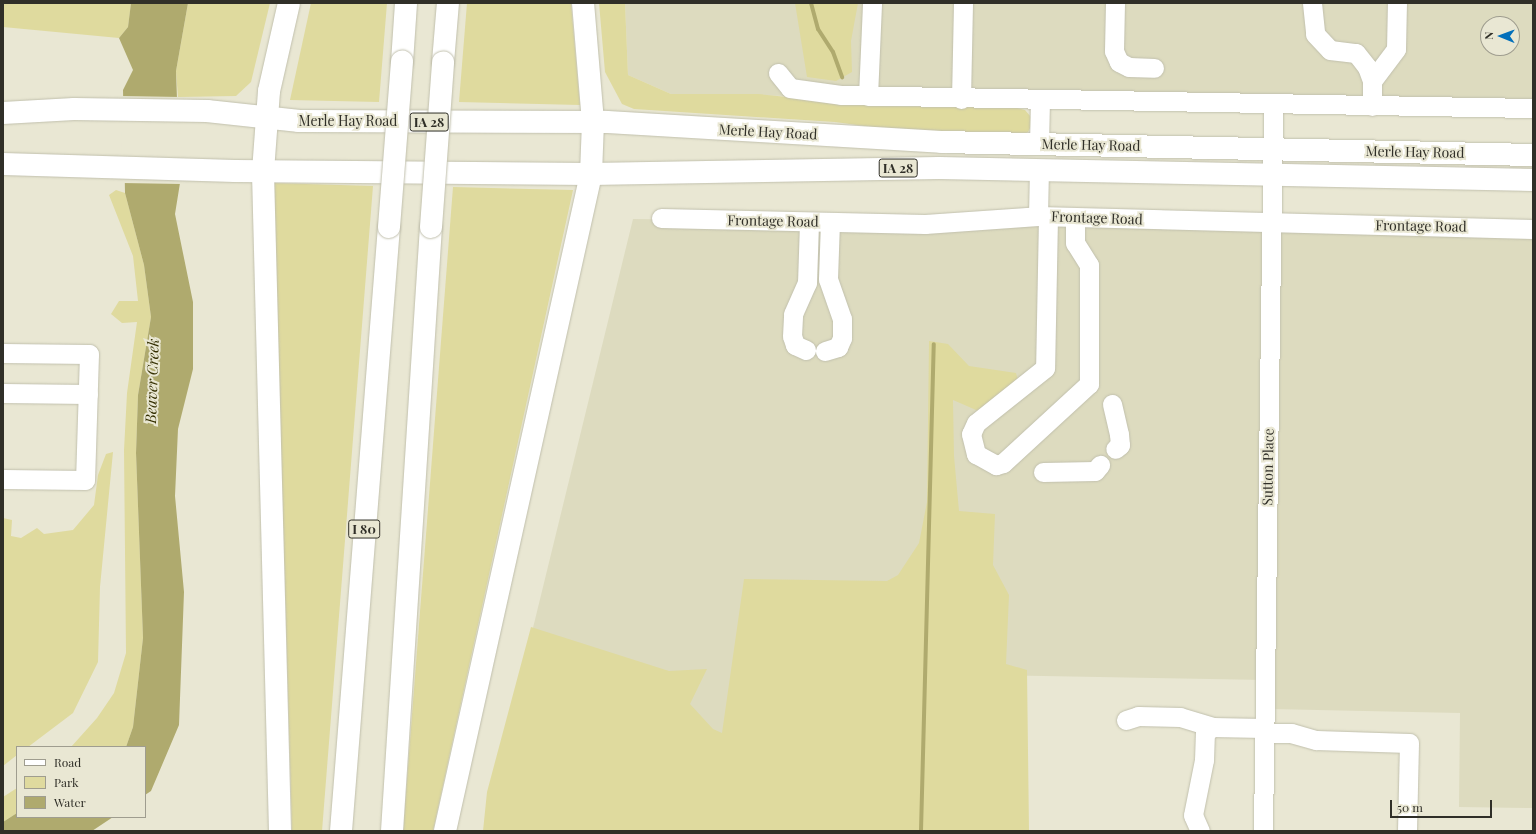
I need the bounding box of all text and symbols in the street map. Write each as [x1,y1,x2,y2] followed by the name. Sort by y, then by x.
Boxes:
[1480,16,1520,56] north arrow
[1481,32,1496,40] text: N
[409,111,449,133] road number: IA 28
[298,113,398,129] street label: Merle Hay Road
[718,121,818,143] street label: Merle Hay Road
[1041,136,1141,154] street label: Merle Hay Road
[1365,143,1465,161] street label: Merle Hay Road
[878,157,918,179] road number: IA 28
[1051,208,1143,228] street label: Frontage Road
[727,212,819,230] street label: Frontage Road
[1375,217,1467,235] street label: Frontage Road
[142,338,162,424] water label: Beaver Creek
[1259,428,1277,506] street label: Sutton Place
[348,518,380,540] road number: I 80
[16,746,146,818] legend
[54,754,81,770] text: Road
[54,774,79,790] text: Park
[1392,792,1494,818] scale bar
[54,794,86,810] text: Water
[1397,799,1423,815] text: 50 m

